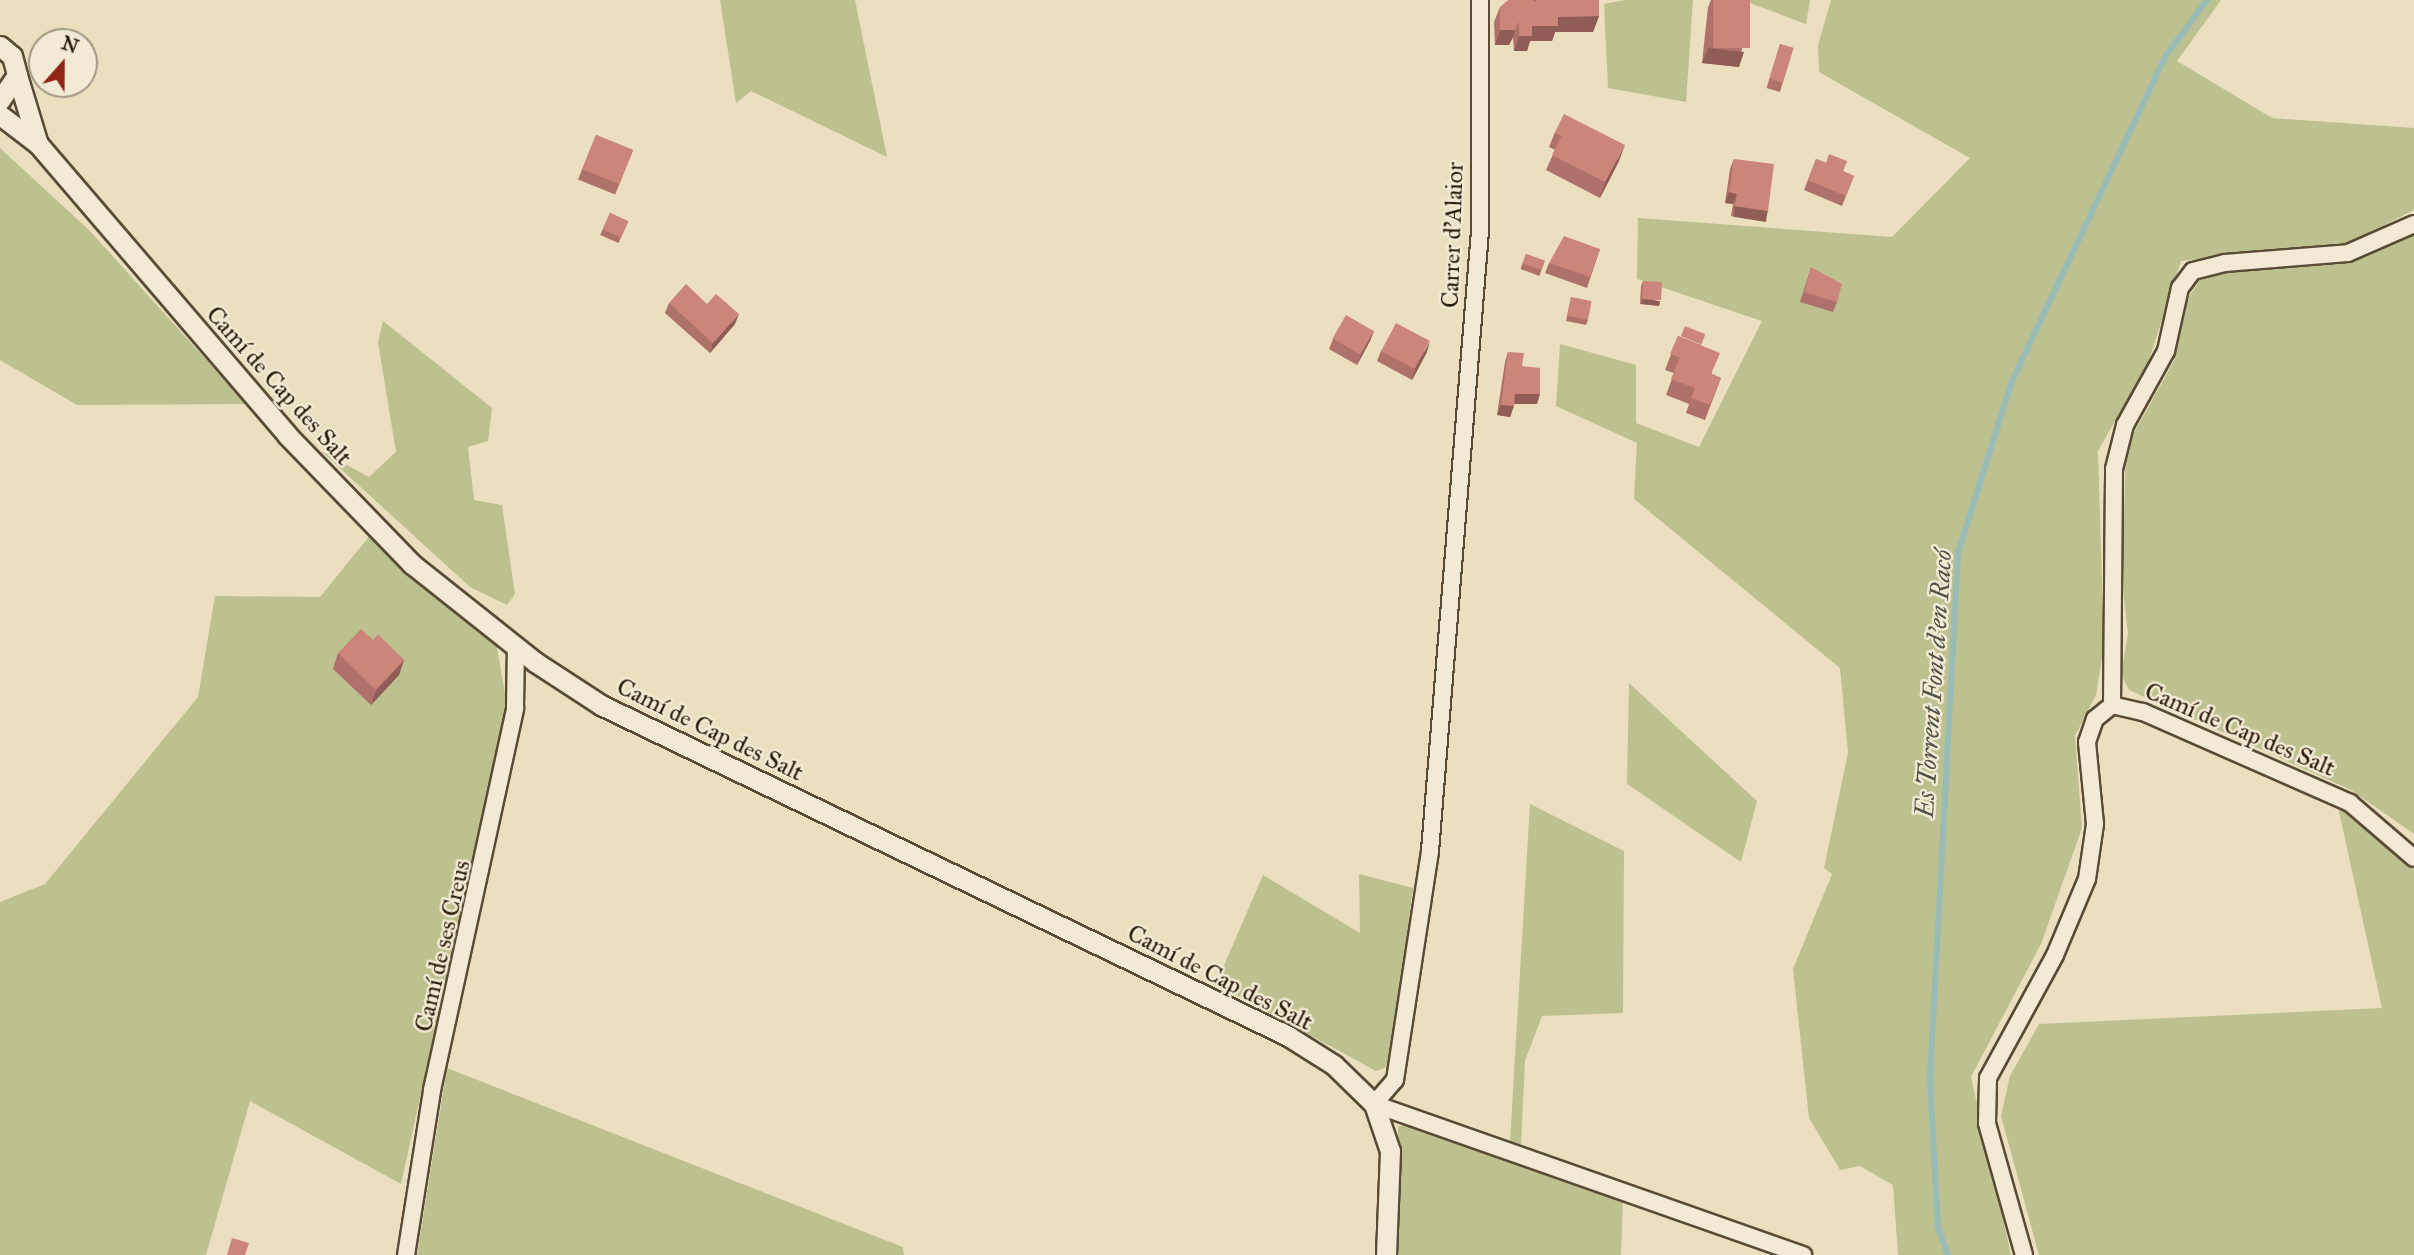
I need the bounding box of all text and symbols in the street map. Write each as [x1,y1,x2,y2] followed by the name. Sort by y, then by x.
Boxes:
[28,28,98,98] north arrow
[58,31,82,58] text: N
[1436,162,1470,308] street label: Carrer d'Alaior
[200,301,358,471] street label: Camí de Cap des Salt
[1909,549,1959,819] water label: Es Torrent Font d'en Racó
[612,672,808,788] street label: Camí de Cap des Salt
[2140,677,2340,783] street label: Camí de Cap des Salt
[409,857,477,1035] street label: Camí de ses Creus
[1123,919,1317,1037] street label: Camí de Cap des Salt

